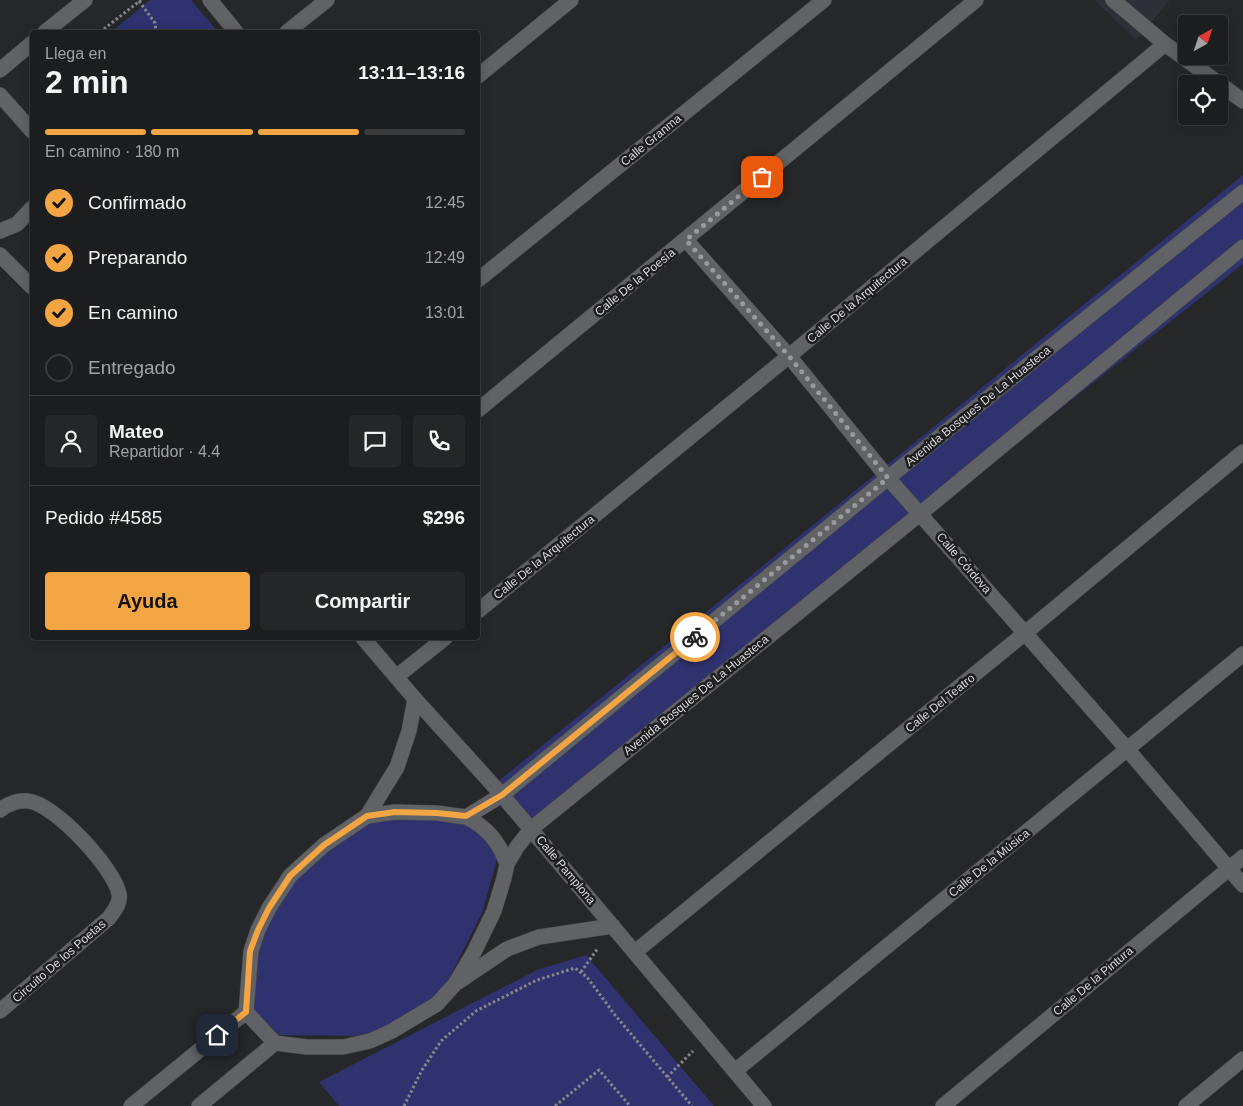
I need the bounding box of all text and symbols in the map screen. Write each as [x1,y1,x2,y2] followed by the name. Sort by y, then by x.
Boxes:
[1178,15,1228,65] north arrow
[1178,15,1228,125] map controls
[45,45,106,62] text: Llega en
[358,62,465,83] text: 13:11–13:16
[45,64,129,100] text: 2 min
[1178,75,1228,125] button: locate
[618,111,684,169] street label: Calle Granma
[45,143,179,160] text: En camino · 180 m
[741,156,783,198] pin
[748,163,776,191] icon: bag
[45,189,73,217] icon: check
[88,192,186,213] text: Confirmado
[425,194,465,211] text: 12:45
[45,244,73,272] icon: check
[592,245,678,319] street label: Calle De la Poesía
[88,247,187,268] text: Preparando
[425,249,465,266] text: 12:49
[804,254,910,346] street label: Calle De la Arquitectura
[45,299,73,327] icon: check
[88,302,178,323] text: En camino
[425,304,465,321] text: 13:01
[903,343,1054,469] street label: Avenida Bosques De La Huasteca
[88,357,176,378] text: Entregado
[45,415,97,467] button: person
[349,415,401,467] button: chat
[413,415,465,467] button: phone
[109,421,164,442] text: Mateo
[109,443,220,460] text: Repartidor · 4.4
[45,507,162,528] text: Pedido #4585
[423,507,465,528] text: $296
[491,512,598,602] street label: Calle De la Arquitectura
[934,530,994,597] street label: Calle Córdova
[45,572,250,630] button: Ayuda
[260,572,465,630] button: Compartir
[670,612,720,662] courier
[681,623,709,651] icon: bike
[621,632,772,758] street label: Avenida Bosques De La Huasteca
[903,671,978,735] street label: Calle Del Teatro
[946,826,1033,900] street label: Calle De la Música
[533,833,599,907] street label: Calle Pamplona
[10,917,108,1005] street label: Circuito De los Poetas
[1050,943,1136,1019] street label: Calle De la Pintura
[196,1014,238,1056] pin
[203,1021,231,1049] icon: home

